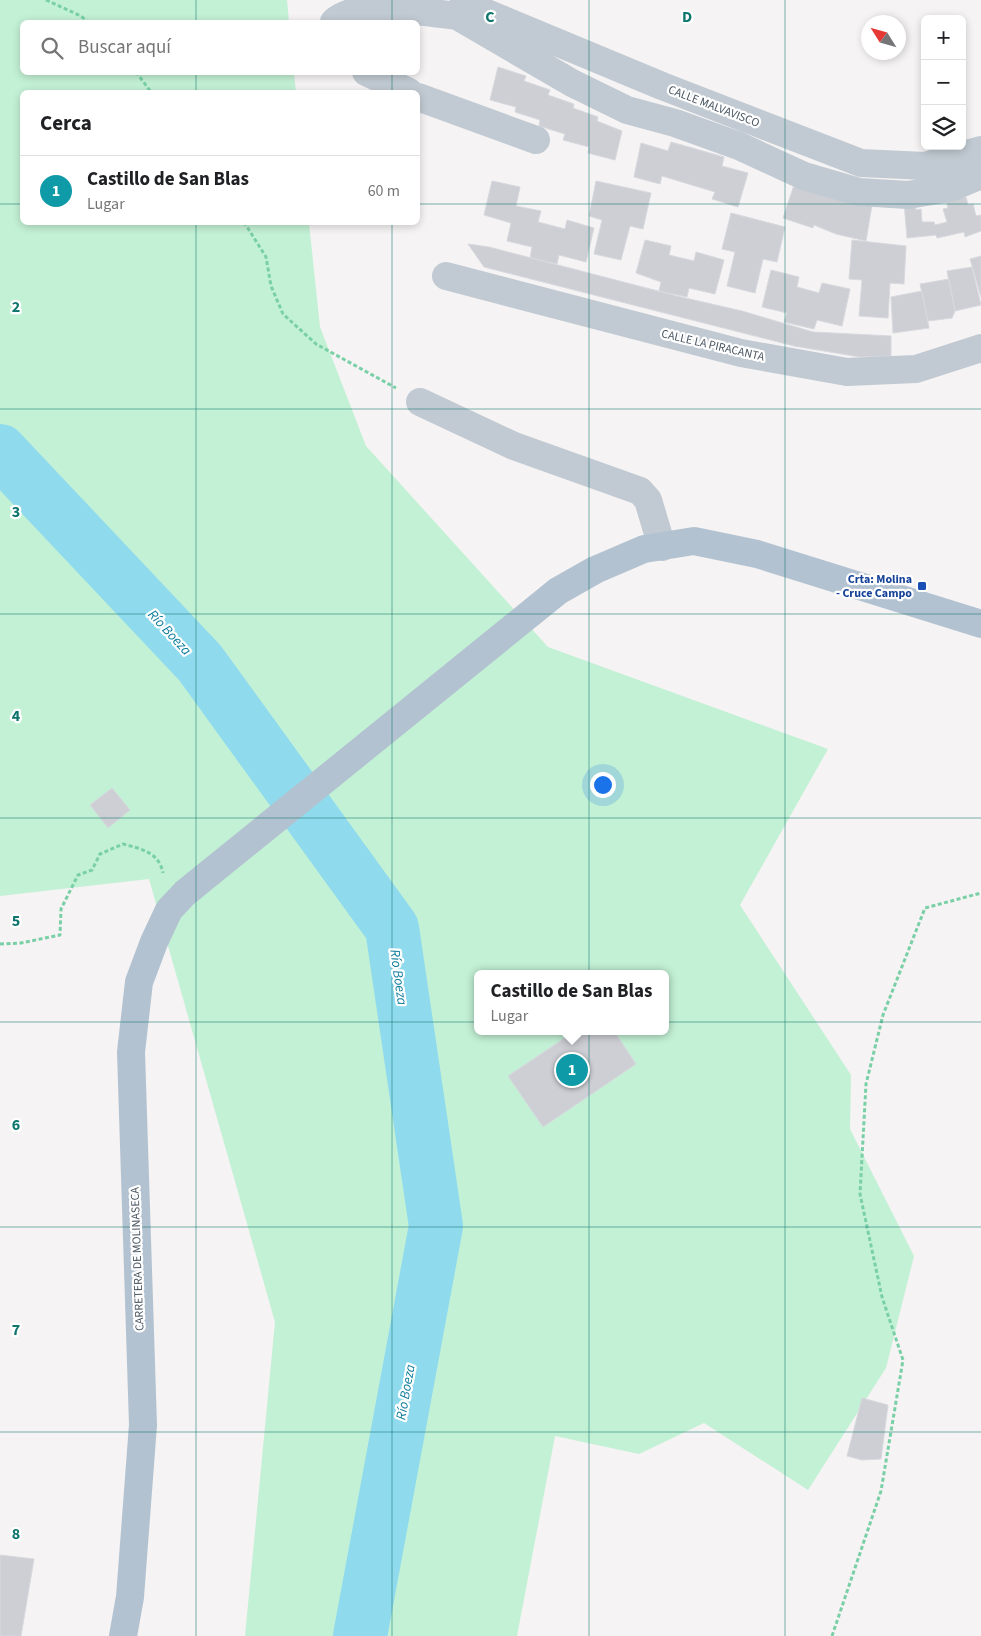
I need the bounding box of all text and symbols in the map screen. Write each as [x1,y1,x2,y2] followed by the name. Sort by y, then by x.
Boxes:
[485,6,495,28] text: C
[682,6,692,28] text: D
[861,15,906,60] north arrow
[921,15,966,150] map controls
[921,15,966,60] button: +
[20,20,420,75] search box
[38,34,66,62] icon: search
[78,34,171,61] text: Buscar aquí
[921,60,966,105] button: −
[666,81,762,132] street label: CALLE MALVAVISCO
[921,105,966,150] button: layers
[40,108,92,138] text: Cerca
[87,166,249,193] text: Castillo de San Blas
[52,180,60,202] text: 1
[368,180,400,202] text: 60 m
[87,193,125,215] text: Lugar
[12,296,20,318] text: 2
[660,325,767,366] street label: CALLE LA PIRACANTA
[12,501,20,523] text: 3
[836,571,912,602] place label: Crta: Molina - Cruce Campo
[916,580,928,592] marker: Crta: Molina - Cruce Campo
[143,605,196,660] water label: Río Boeza
[12,705,21,727] text: 4
[590,772,616,798] your location
[12,910,20,932] text: 5
[384,948,412,1007] water label: Río Boeza
[474,970,669,1035] popup
[491,978,652,1005] text: Castillo de San Blas
[491,1005,528,1027] text: Lugar
[556,1051,588,1089] pin: 1
[12,1114,20,1136] text: 6
[126,1186,149,1331] street label: CARRETERA DE MOLINASECA
[12,1319,20,1341] text: 7
[391,1362,421,1422] water label: Río Boeza
[12,1523,20,1545] text: 8

